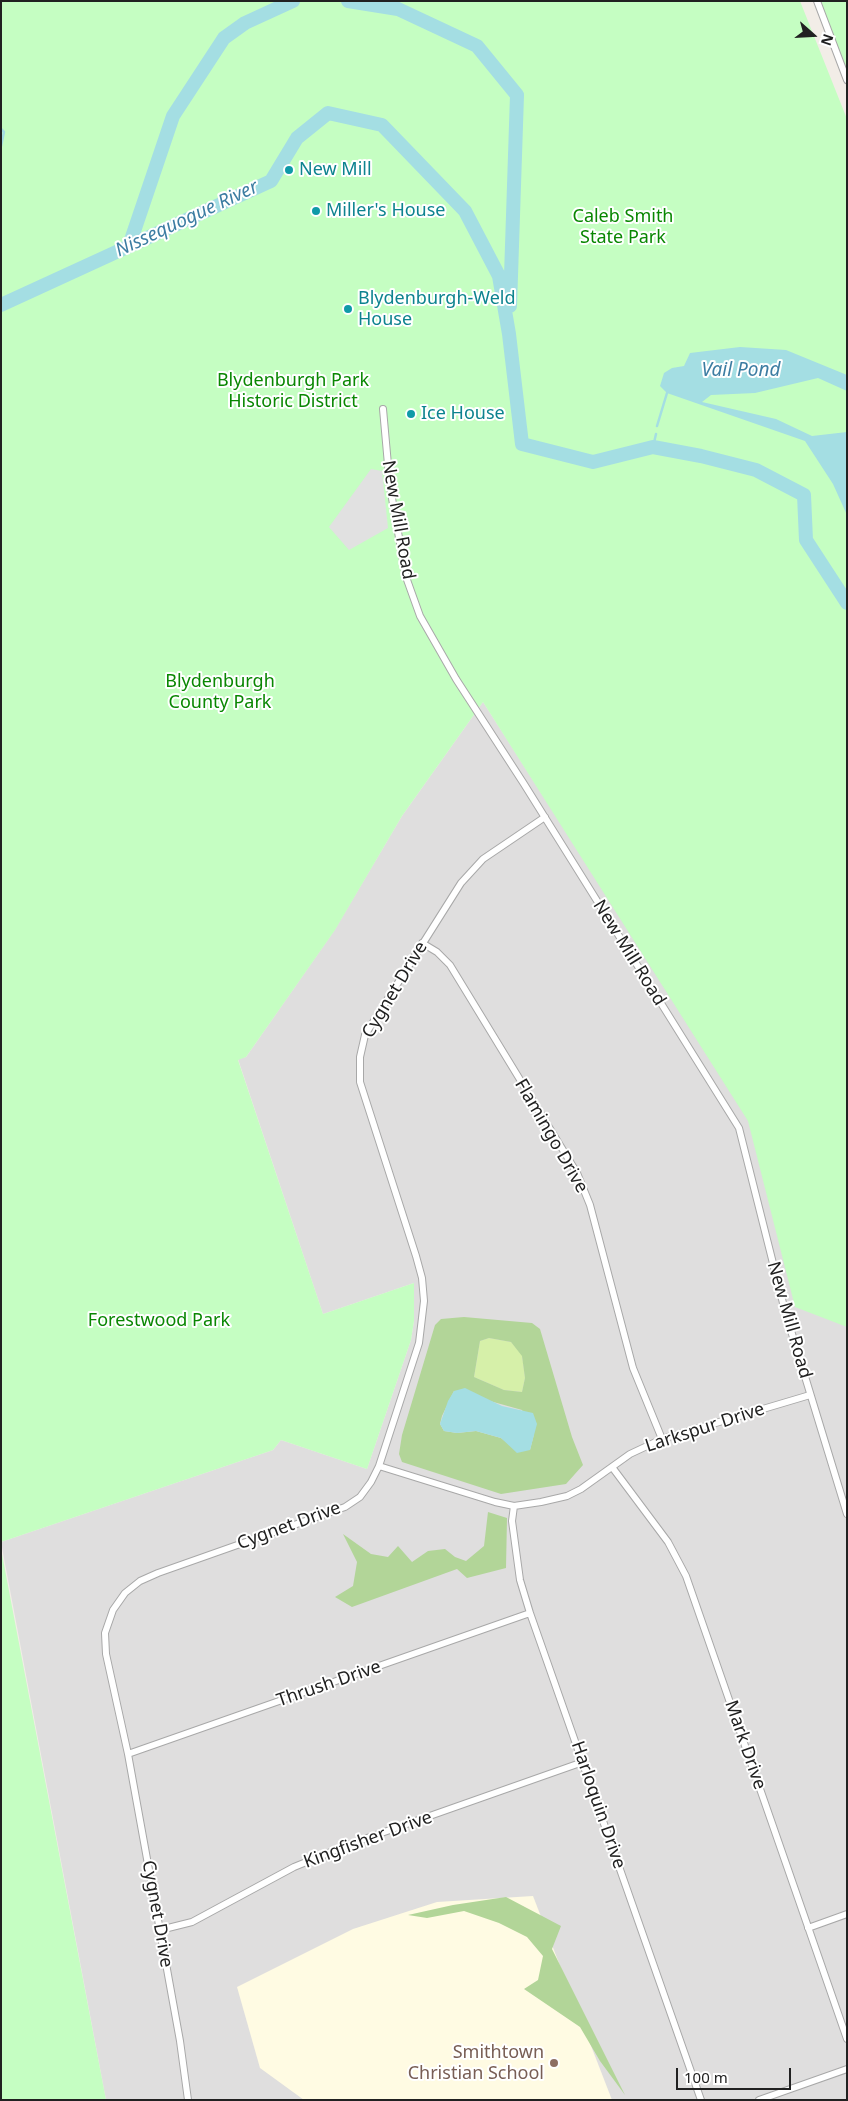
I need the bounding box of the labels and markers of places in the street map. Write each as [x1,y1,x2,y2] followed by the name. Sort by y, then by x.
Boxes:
[299,159,372,181] place label: New Mill
[283,164,295,176] marker: New Mill
[326,200,446,222] place label: Miller's House
[310,205,322,217] marker: Miller's House
[358,288,516,330] place label: Blydenburgh-Weld House
[342,303,354,315] marker: Blydenburgh-Weld House
[421,403,505,425] place label: Ice House
[405,408,417,420] marker: Ice House
[408,2042,544,2084] place label: Smithtown Christian School
[548,2057,560,2069] marker: Smithtown Christian School

